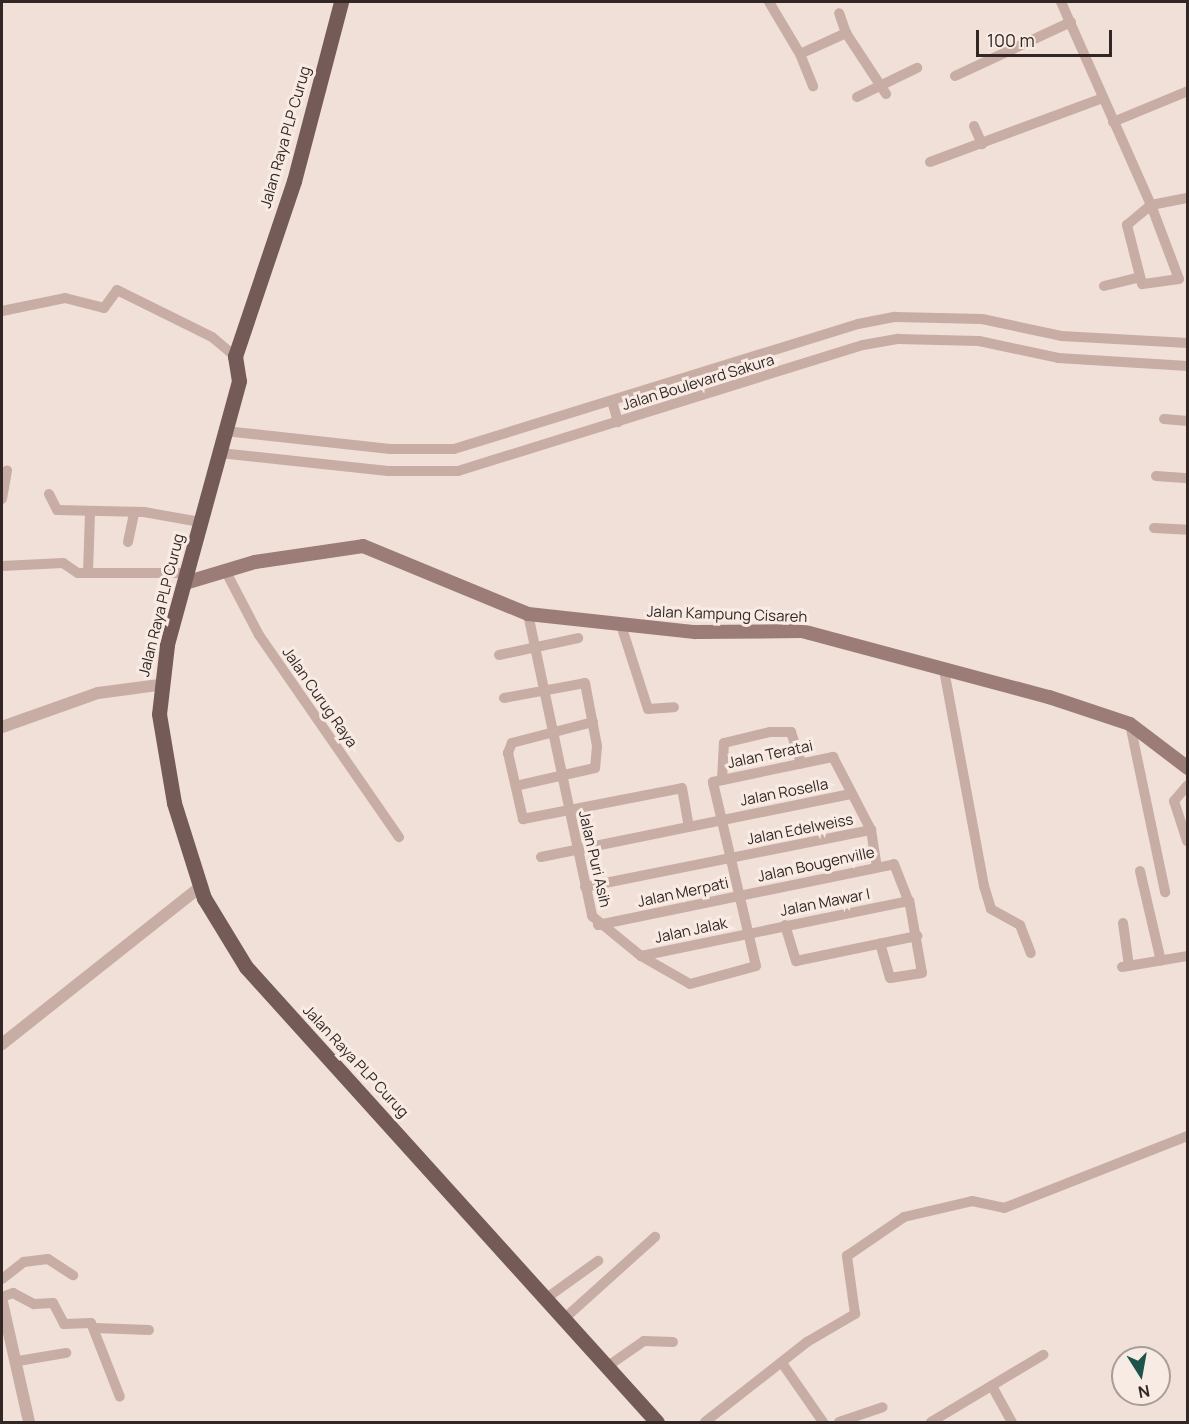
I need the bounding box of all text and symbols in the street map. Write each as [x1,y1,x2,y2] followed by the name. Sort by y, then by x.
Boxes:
[979,18,1116,56] scale bar
[987,28,1035,52] text: 100 m
[256,64,314,210] street label: Jalan Raya PLP Curug
[620,350,776,414] street label: Jalan Boulevard Sakura
[134,532,188,678] street label: Jalan Raya PLP Curug
[646,602,808,626] street label: Jalan Kampung Cisareh
[279,643,361,751] street label: Jalan Curug Raya
[726,736,814,772] street label: Jalan Teratai
[738,775,830,809] street label: Jalan Rosella
[575,809,615,909] street label: Jalan Puri Asih
[745,810,855,848] street label: Jalan Edelweiss
[756,843,876,885] street label: Jalan Bougenville
[636,874,730,910] street label: Jalan Merpati
[779,884,871,920] street label: Jalan Mawar I
[653,914,729,946] street label: Jalan Jalak
[299,1001,413,1121] street label: Jalan Raya PLP Curug
[1111,1346,1171,1406] north arrow
[1136,1380,1152,1404] text: N

